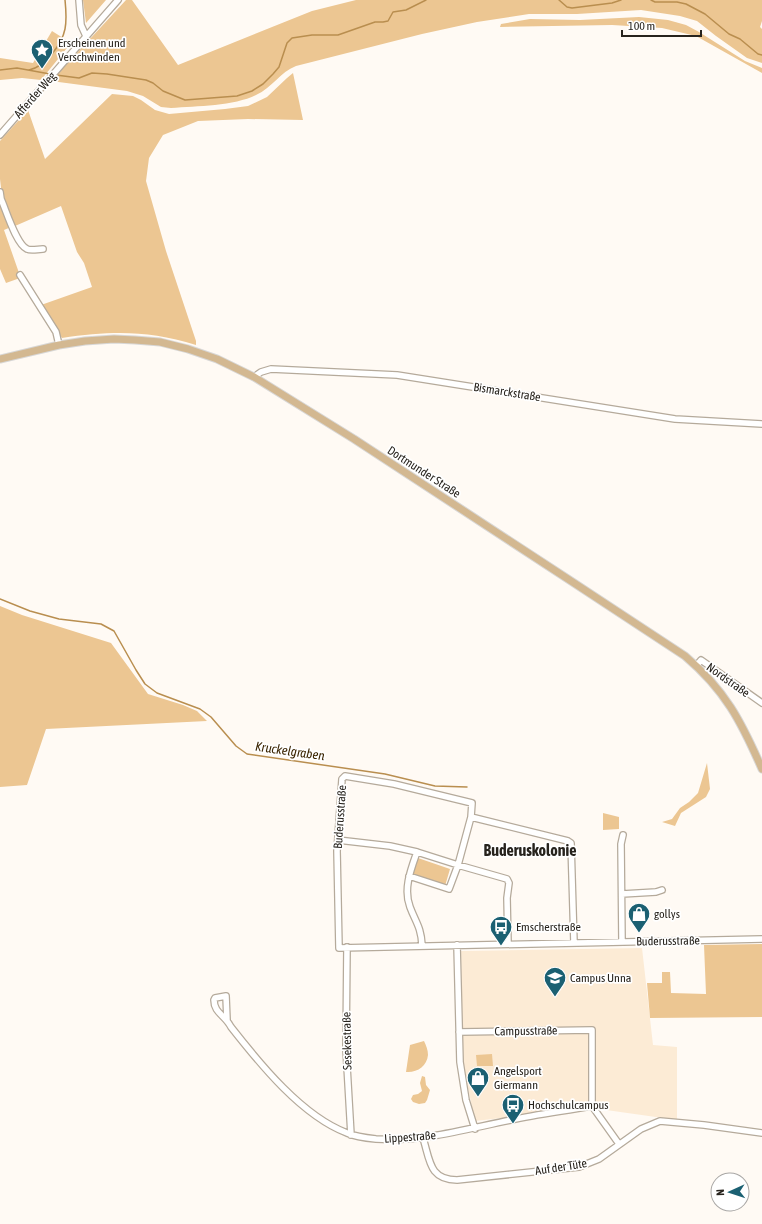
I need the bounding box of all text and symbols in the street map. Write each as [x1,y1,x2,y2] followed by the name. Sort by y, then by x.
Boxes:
[622,12,701,38] scale bar
[628,19,655,33] text: 100 m
[58,36,125,64] place label: Erscheinen und Verschwinden
[29,37,55,70] place icon: Erscheinen und Verschwinden
[11,68,59,121] street label: Afferder Weg
[472,380,542,404] street label: Bismarckstraße
[385,443,463,501] street label: Dortmunder Straße
[704,660,752,700] street label: Nordstraße
[254,739,326,763] water label: Kruckelgraben
[331,785,349,849] street label: Buderusstraße
[484,841,576,859] district label: Buderuskolonie
[626,901,652,934] shop icon: gollys
[654,907,680,921] place label: gollys
[488,914,514,947] bus stop icon: Emscherstraße
[516,920,581,934] place label: Emscherstraße
[636,933,700,949] street label: Buderusstraße
[542,965,568,998] school or university icon: Campus Unna
[570,971,631,985] place label: Campus Unna
[339,1012,355,1070] street label: Sesekestraße
[494,1023,558,1039] street label: Campusstraße
[494,1064,542,1092] place label: Angelsport Giermann
[465,1065,491,1098] shop icon: Angelsport Giermann
[500,1092,526,1125] bus stop icon: Hochschulcampus
[528,1098,609,1112] place label: Hochschulcampus
[384,1128,436,1146] street label: Lippestraße
[534,1156,588,1178] street label: Auf der Tüte
[710,1172,750,1212] north arrow
[714,1189,726,1196] text: N

